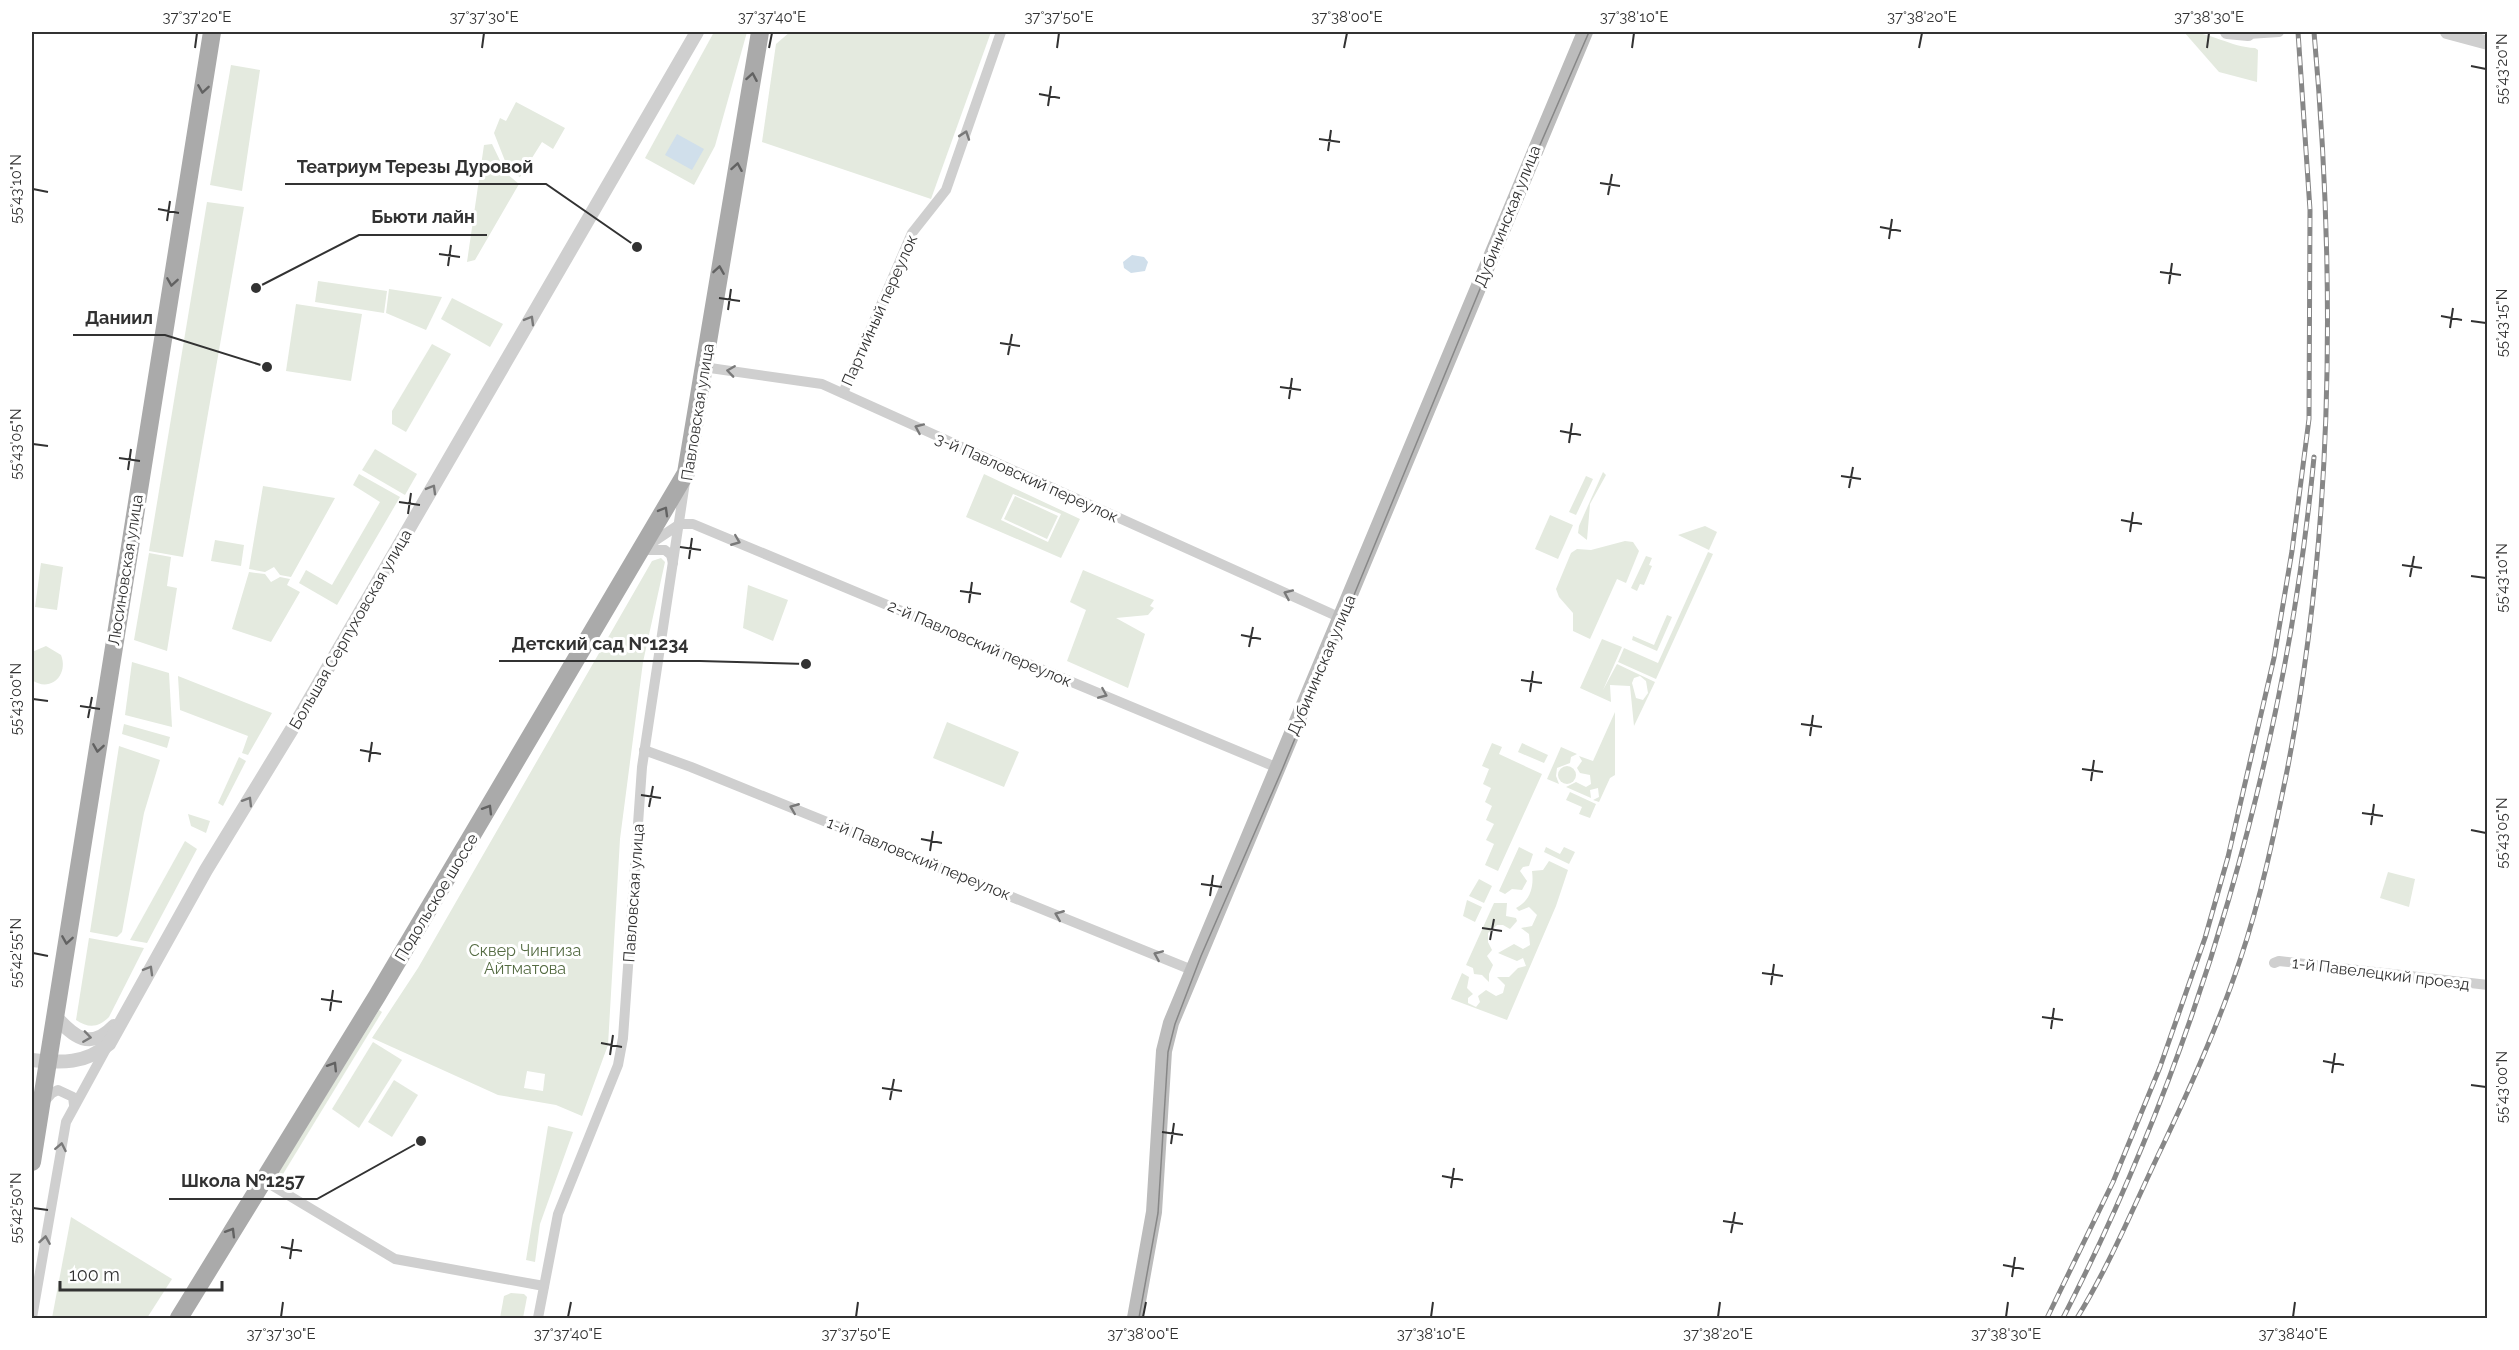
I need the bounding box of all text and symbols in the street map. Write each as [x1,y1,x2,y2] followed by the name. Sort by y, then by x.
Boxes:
[162,8,232,26] text: 37°37'20"E
[449,8,519,26] text: 37°37'30"E
[738,8,806,26] text: 37°37'40"E
[1024,8,1094,26] text: 37°37'50"E
[1311,8,1383,26] text: 37°38'00"E
[1600,8,1668,26] text: 37°38'10"E
[1887,8,1957,26] text: 37°38'20"E
[2174,8,2244,26] text: 37°38'30"E
[2493,34,2511,105] text: 55°43'20"N
[745,73,758,83] one-way arrow
[197,85,209,94] one-way arrow
[958,130,971,141] one-way arrow
[1470,143,1545,290] street label: Дубининская улица
[285,148,546,184] callout: Театриум Терезы Дуровой
[7,154,25,224] text: 55°43'10"N
[297,156,533,177] text: Театриум Терезы Дуровой
[730,162,742,172] one-way arrow
[359,199,487,235] callout: Бьюти лайн
[371,206,475,227] text: Бьюти лайн
[838,232,921,389] street label: Партийный переулок
[713,265,725,275] one-way arrow
[166,276,179,286] one-way arrow
[2493,289,2511,357] text: 55°43'15"N
[73,299,165,335] callout: Даниил
[85,307,153,328] text: Даниил
[523,316,534,326] one-way arrow
[677,342,718,482] street label: Павловская улица
[726,365,735,377] one-way arrow
[7,408,25,480] text: 55°43'05"N
[914,423,925,435] one-way arrow
[932,428,1121,526] street label: 3-й Павловский переулок
[425,485,436,495] one-way arrow
[104,493,147,647] street label: Люсиновская улица
[657,507,668,517] one-way arrow
[285,526,416,733] street label: Большая Серпуховская улица
[729,534,740,546] one-way arrow
[2493,543,2511,613] text: 55°43'10"N
[1284,590,1295,602] one-way arrow
[1283,592,1360,738] street label: Дубининская улица
[885,596,1075,691] street label: 2-й Павловский переулок
[499,625,700,661] callout: Детский сад №1234
[511,633,689,654] text: Детский сад №1234
[7,663,25,735] text: 55°43'00"N
[1097,687,1108,699] one-way arrow
[92,743,104,752] one-way arrow
[240,797,252,807] one-way arrow
[2493,797,2511,869] text: 55°43'05"N
[789,803,800,815] one-way arrow
[480,805,492,815] one-way arrow
[824,813,1013,904] street label: 1-й Павловский переулок
[619,823,648,963] street label: Павловская улица
[391,830,482,964] street label: Подольское шоссе
[1054,910,1065,922] one-way arrow
[7,918,25,988] text: 55°42'55"N
[61,935,73,945] one-way arrow
[469,941,581,978] park label: Сквер Чингиза Айтматова
[1153,950,1164,962] one-way arrow
[2291,953,2471,994] street label: 1-й Павелецкий проезд
[142,966,153,976] one-way arrow
[82,1031,92,1043] one-way arrow
[2493,1051,2511,1123] text: 55°43'00"N
[325,1062,337,1072] one-way arrow
[54,1142,67,1152] one-way arrow
[169,1163,317,1199] callout: Школа №1257
[181,1170,306,1191] text: Школа №1257
[7,1173,25,1244] text: 55°42'50"N
[224,1228,235,1238] one-way arrow
[38,1235,51,1245] one-way arrow
[60,1254,222,1292] scale bar
[69,1264,120,1285] text: 100 m
[246,1325,316,1343] text: 37°37'30"E
[534,1325,602,1343] text: 37°37'40"E
[821,1325,891,1343] text: 37°37'50"E
[1107,1325,1179,1343] text: 37°38'00"E
[1397,1325,1465,1343] text: 37°38'10"E
[1683,1325,1753,1343] text: 37°38'20"E
[1971,1325,2041,1343] text: 37°38'30"E
[2258,1325,2328,1343] text: 37°38'40"E

